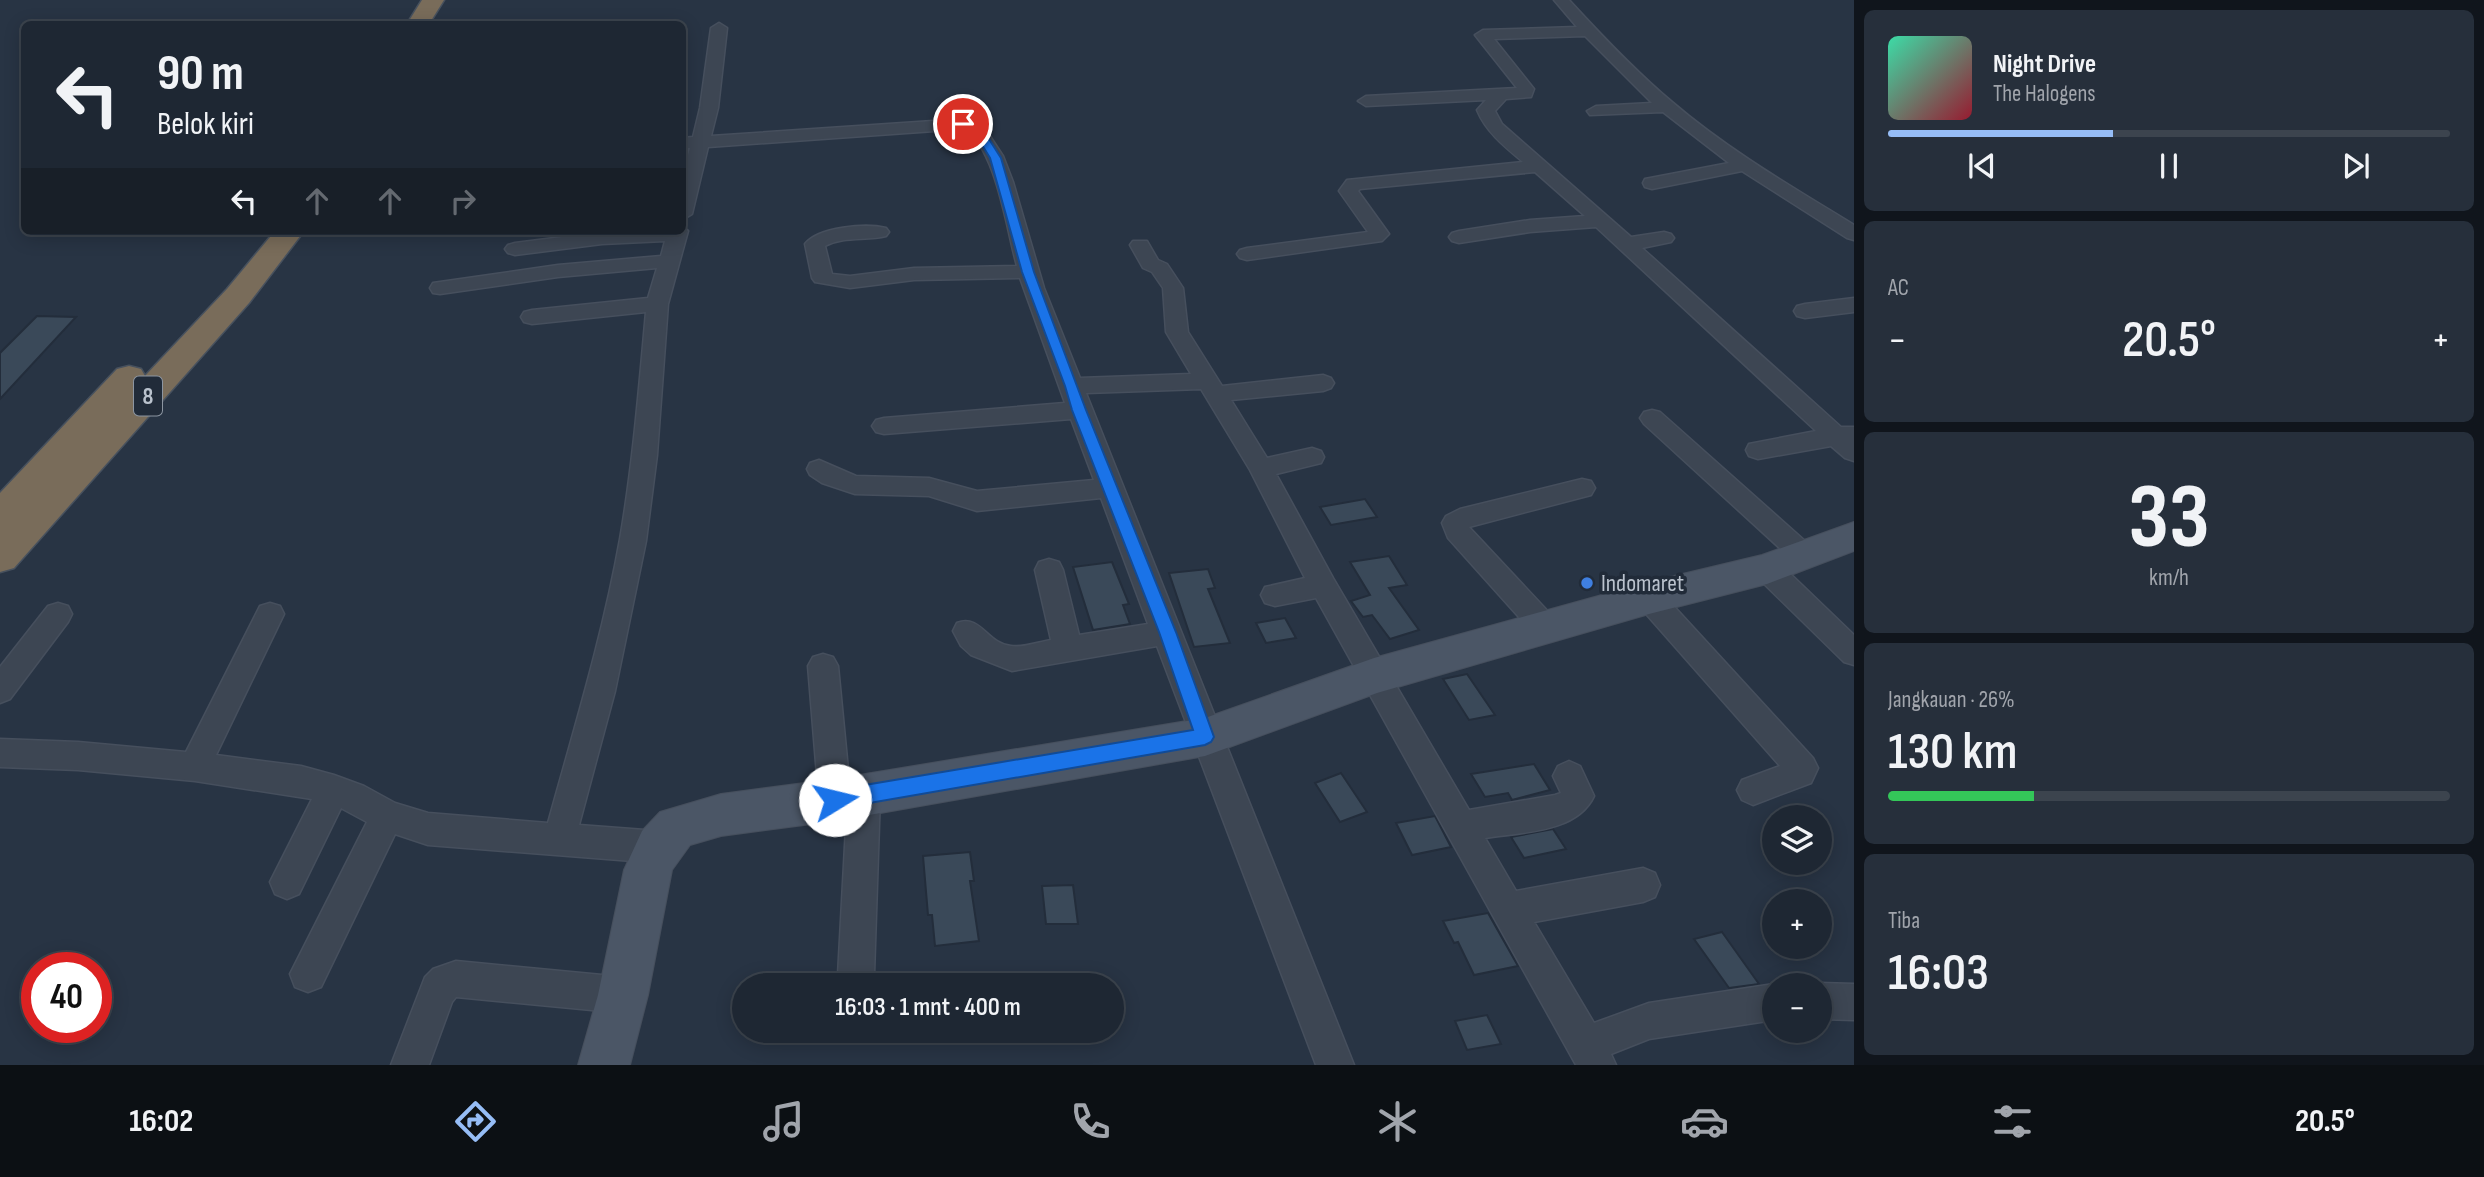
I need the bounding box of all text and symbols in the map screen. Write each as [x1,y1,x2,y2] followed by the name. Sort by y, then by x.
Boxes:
[157,45,244,104] text: 90 m
[42,49,133,140] icon: left
[1993,49,2096,80] text: Night Drive
[1993,80,2096,108] text: The Halogens
[933,94,993,154] pin
[157,105,254,144] text: Belok kiri
[944,105,982,143] icon: arrive
[1963,147,2001,185] icon: previous
[2150,147,2188,185] icon: pause
[2337,147,2375,185] icon: next
[225,182,263,220] icon: left
[298,182,336,220] icon: ahead
[371,182,409,220] icon: ahead
[444,182,482,220] icon: right
[1888,274,1909,302] text: AC
[2122,309,2216,372] text: 20.5°
[1888,318,1907,363] text: −
[2431,318,2450,363] text: +
[134,376,162,416] road number: 8
[2128,464,2210,573] text: 33
[2149,564,2189,592] text: km/h
[1601,569,1684,598] place label: Indomaret
[1579,575,1595,591] marker: Indomaret
[1888,686,2015,714] text: Jangkauan · 26%
[1888,721,2017,784] text: 130 km
[798,763,872,837] position arrow
[1762,805,1832,1043] map controls
[1762,805,1832,875] button: layers
[1762,889,1832,959] button: +
[1888,907,1920,935] text: Tiba
[1888,942,1989,1005] text: 16:03
[21,952,112,1043] speed limit sign: 40
[1762,973,1832,1043] button: −
[835,992,1021,1023] text: 16:03 · 1 mnt · 400 m
[451,1097,500,1146] icon: directions
[759,1097,808,1146] icon: music
[1066,1097,1115,1146] icon: phone
[1373,1097,1422,1146] icon: climate
[1680,1097,1729,1146] icon: car
[1988,1097,2037,1146] icon: filters
[129,1102,193,1141] text: 16:02
[2295,1102,2355,1141] text: 20.5°

